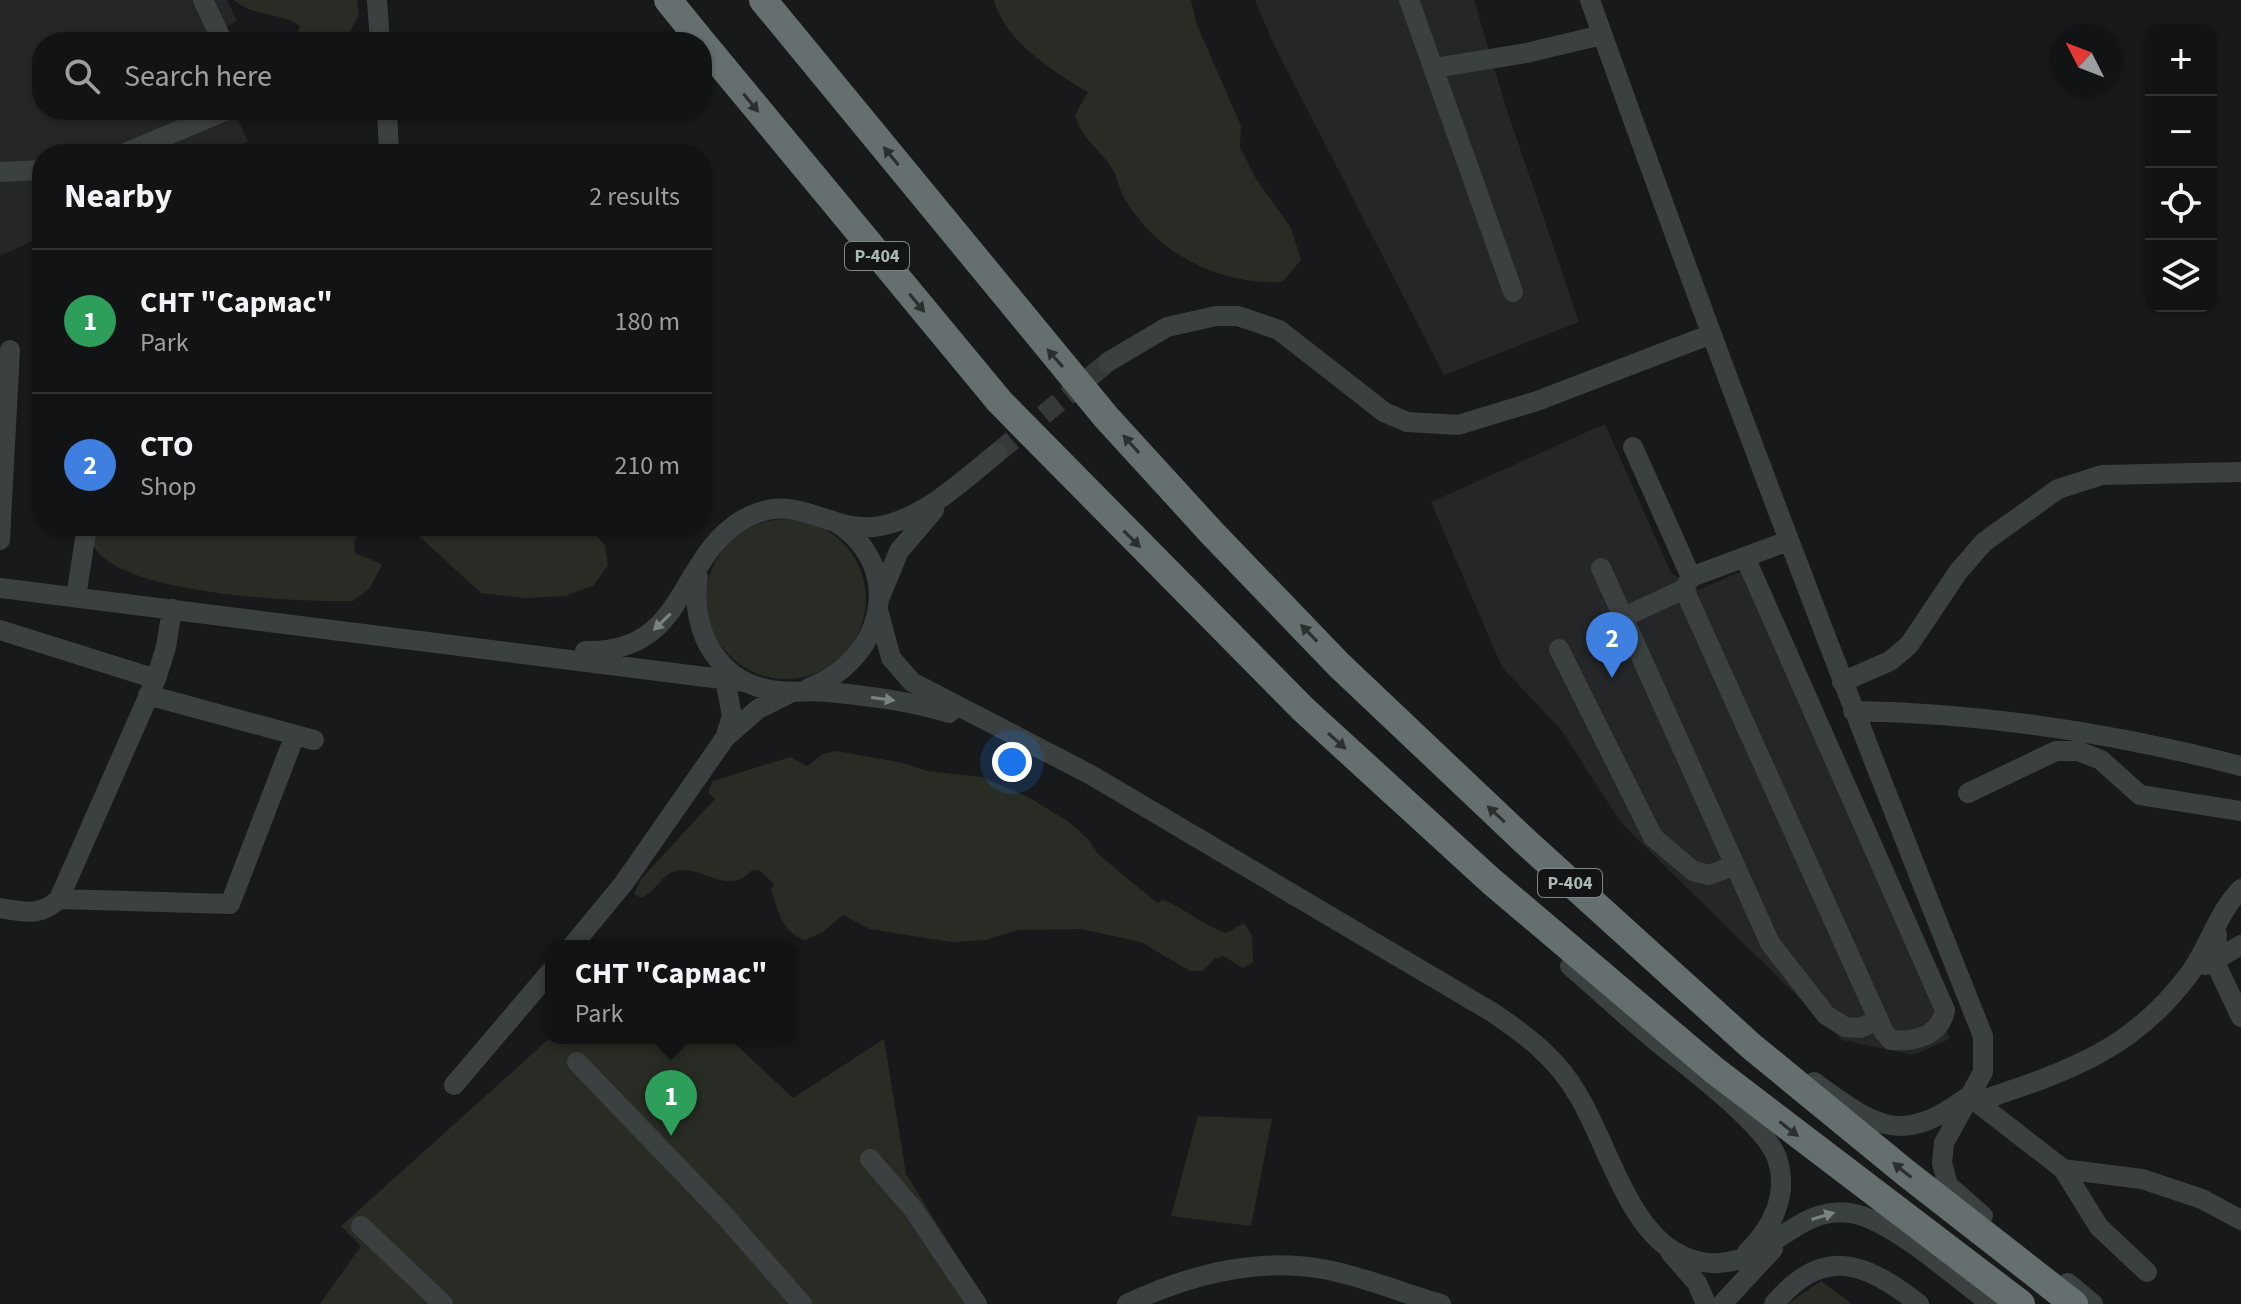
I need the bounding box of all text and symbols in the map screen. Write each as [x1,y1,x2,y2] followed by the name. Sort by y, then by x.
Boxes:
[2049,24,2121,96] north arrow
[2145,24,2217,312] map controls
[2145,24,2217,96] button: +
[32,32,712,120] search box
[60,54,104,98] icon: search
[124,55,272,98] text: Search here
[742,93,759,113] one-way arrow
[2145,96,2217,168] button: −
[882,146,899,167] one-way arrow
[2145,168,2217,240] button: locate
[64,172,172,221] text: Nearby
[589,178,680,215] text: 2 results
[2145,240,2217,312] button: layers
[845,242,909,270] road number: Р-404
[140,281,333,324] text: СНТ "Сармас"
[908,293,925,313] one-way arrow
[83,303,97,340] text: 1
[614,303,680,340] text: 180 m
[140,324,189,361] text: Park
[1047,348,1064,368] one-way arrow
[140,425,193,468] text: СТО
[1123,435,1141,454] one-way arrow
[83,447,97,484] text: 2
[614,447,680,484] text: 210 m
[140,468,197,505] text: Shop
[1122,529,1141,548] one-way arrow
[1586,612,1638,678] pin: 2
[653,613,672,631] one-way arrow
[1300,624,1318,643] one-way arrow
[871,693,896,705] one-way arrow
[1327,731,1346,749] one-way arrow
[992,742,1032,782] your location
[1487,805,1506,824] one-way arrow
[1538,869,1602,897] road number: Р-404
[545,940,797,1044] popup
[575,952,767,995] text: СНТ "Сармас"
[575,995,623,1032] text: Park
[645,1070,697,1136] pin: 1
[1779,1120,1799,1136] one-way arrow
[1892,1162,1912,1179] one-way arrow
[1811,1210,1835,1222] one-way arrow

